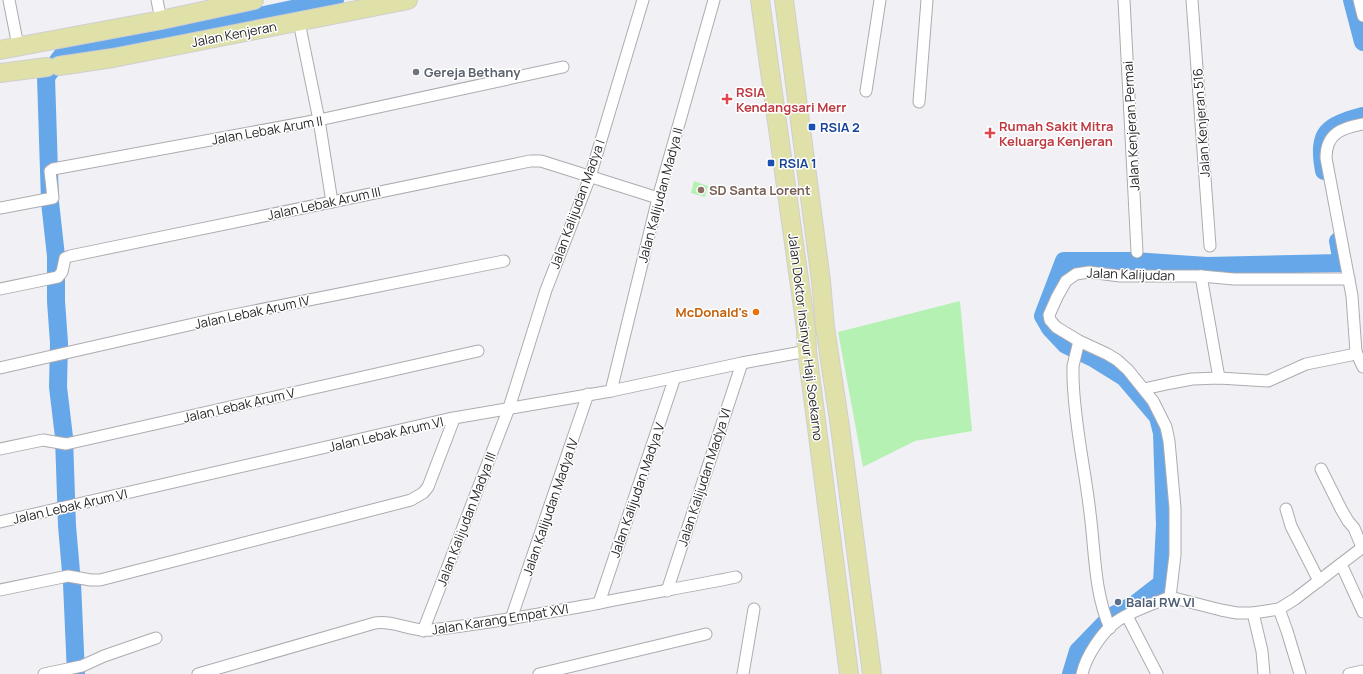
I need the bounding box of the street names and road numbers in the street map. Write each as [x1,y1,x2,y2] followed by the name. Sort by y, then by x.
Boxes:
[190,17,278,51] street label: Jalan Kenjeran
[1119,60,1143,192] street label: Jalan Kenjeran Permai
[1188,68,1214,178] street label: Jalan Kenjeran 516
[210,111,324,149] street label: Jalan Lebak Arum II
[633,125,687,265] street label: Jalan Kalijudan Madya II
[545,137,609,271] street label: Jalan Kalijudan Madya I
[266,182,382,224] street label: Jalan Lebak Arum III
[784,232,828,442] street label: Jalan Doktor Insinyur Haji Soekarno
[1086,263,1176,285] street label: Jalan Kalijudan
[193,291,311,333] street label: Jalan Lebak Arum IV
[181,383,297,427] street label: Jalan Lebak Arum V
[673,406,735,548] street label: Jalan Kalijudan Madya VI
[327,412,445,456] street label: Jalan Lebak Arum VI
[606,420,669,560] street label: Jalan Kalijudan Madya V
[518,436,582,578] street label: Jalan Kalijudan Madya IV
[432,449,500,589] street label: Jalan Kalijudan Madya III
[11,484,129,528] street label: Jalan Lebak Arum VI
[430,599,570,639] street label: Jalan Karang Empat XVI

